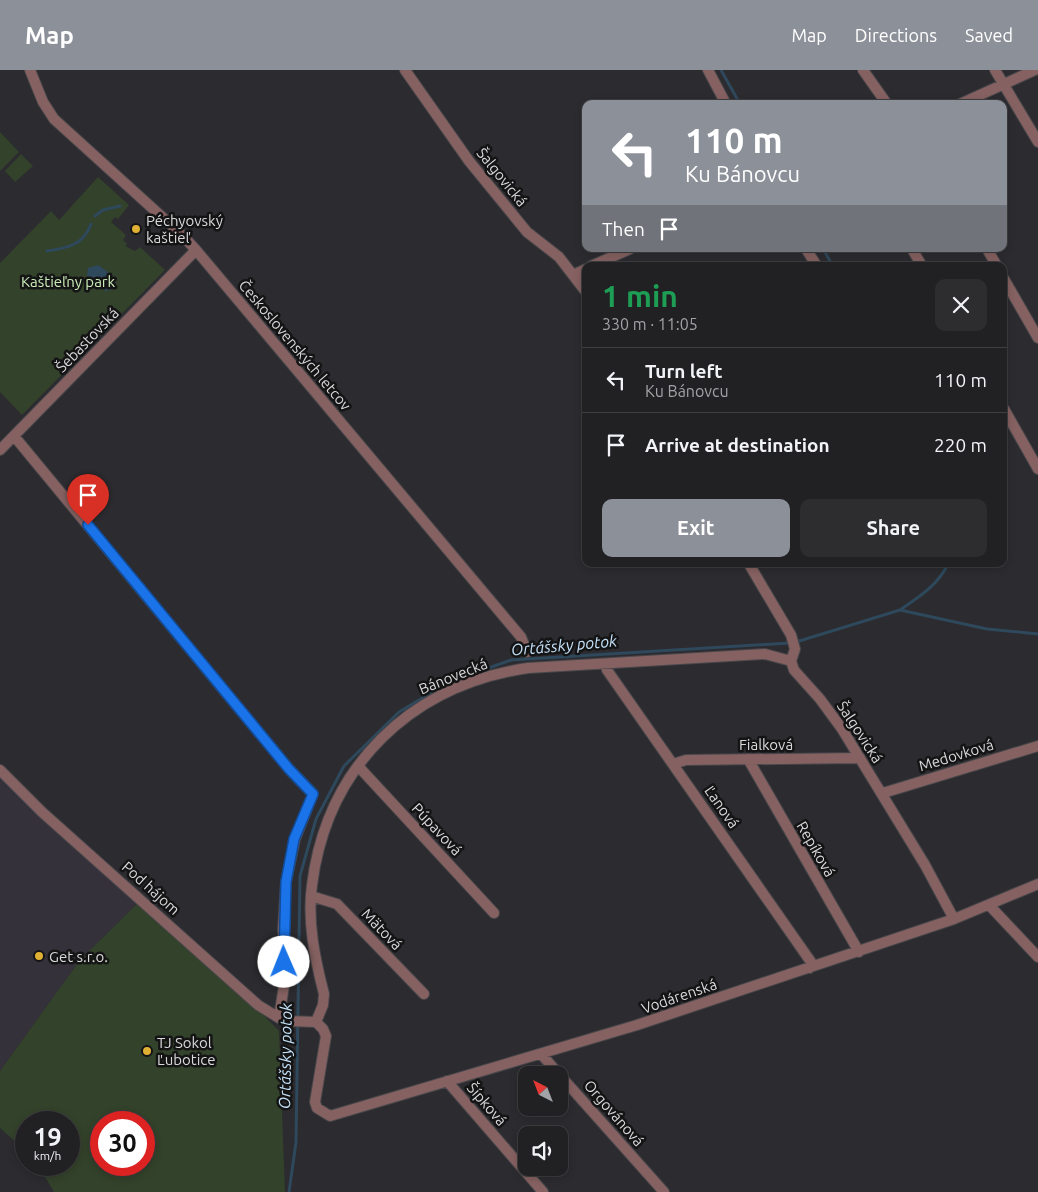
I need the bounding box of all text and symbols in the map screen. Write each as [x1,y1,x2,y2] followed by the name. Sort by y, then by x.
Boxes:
[25,22,74,49] text: Map
[791,25,827,45] text: Map
[855,25,937,45] text: Directions
[965,25,1013,45] text: Saved
[602,120,667,185] icon: left
[685,120,783,160] text: 110 m
[473,144,531,210] street label: Šalgovická
[685,161,800,186] text: Ku Bánovcu
[146,212,223,246] place label: Péchyovský kaštieľ
[655,215,683,243] icon: arrive
[602,218,645,240] text: Then
[130,223,142,235] marker: Péchyovský kaštieľ
[21,273,116,290] park label: Kaštieľny park
[236,276,355,414] street label: Československých letcov
[602,279,678,313] text: 1 min
[935,279,987,331] button: close
[52,304,122,376] street label: Šebastovská
[602,315,698,333] text: 330 m · 11:05
[645,360,723,382] text: Turn left
[602,366,630,394] icon: left
[934,369,987,391] text: 110 m
[645,382,729,400] text: Ku Bánovcu
[602,431,630,459] icon: arrive
[645,434,830,456] text: Arrive at destination
[934,434,987,456] text: 220 m
[67,474,109,525] pin
[74,481,102,509] icon: arrive
[602,499,790,557] button: Exit
[800,499,987,557] button: Share
[510,631,619,659] water label: Ortášsky potok
[416,655,490,697] street label: Bánovecká
[834,698,886,766] street label: Šalgovická
[739,736,793,753] street label: Fialková
[917,736,995,774] street label: Medovková
[701,783,743,831] street label: Ľanová
[409,799,465,859] street label: Púpavová
[793,818,839,880] street label: Repíková
[119,858,183,918] street label: Pod hájom
[358,905,406,953] street label: Mätová
[257,935,309,987] position arrow
[49,948,108,965] place label: Get s.r.o.
[33,950,45,962] marker: Get s.r.o.
[639,975,719,1017] street label: Vodárenská
[275,1002,295,1109] water label: Ortášsky potok
[157,1034,216,1068] place label: TJ Sokol Ľubotice
[141,1045,153,1057] marker: TJ Sokol Ľubotice
[518,1066,568,1116] north arrow
[518,1066,568,1176] map controls
[581,1076,647,1150] street label: Orgovánová
[464,1079,510,1129] street label: Šípková
[90,1111,155,1176] speed limit sign: 30
[33,1123,62,1151] text: 19
[518,1126,568,1176] button: sound
[34,1149,61,1162] text: km/h

